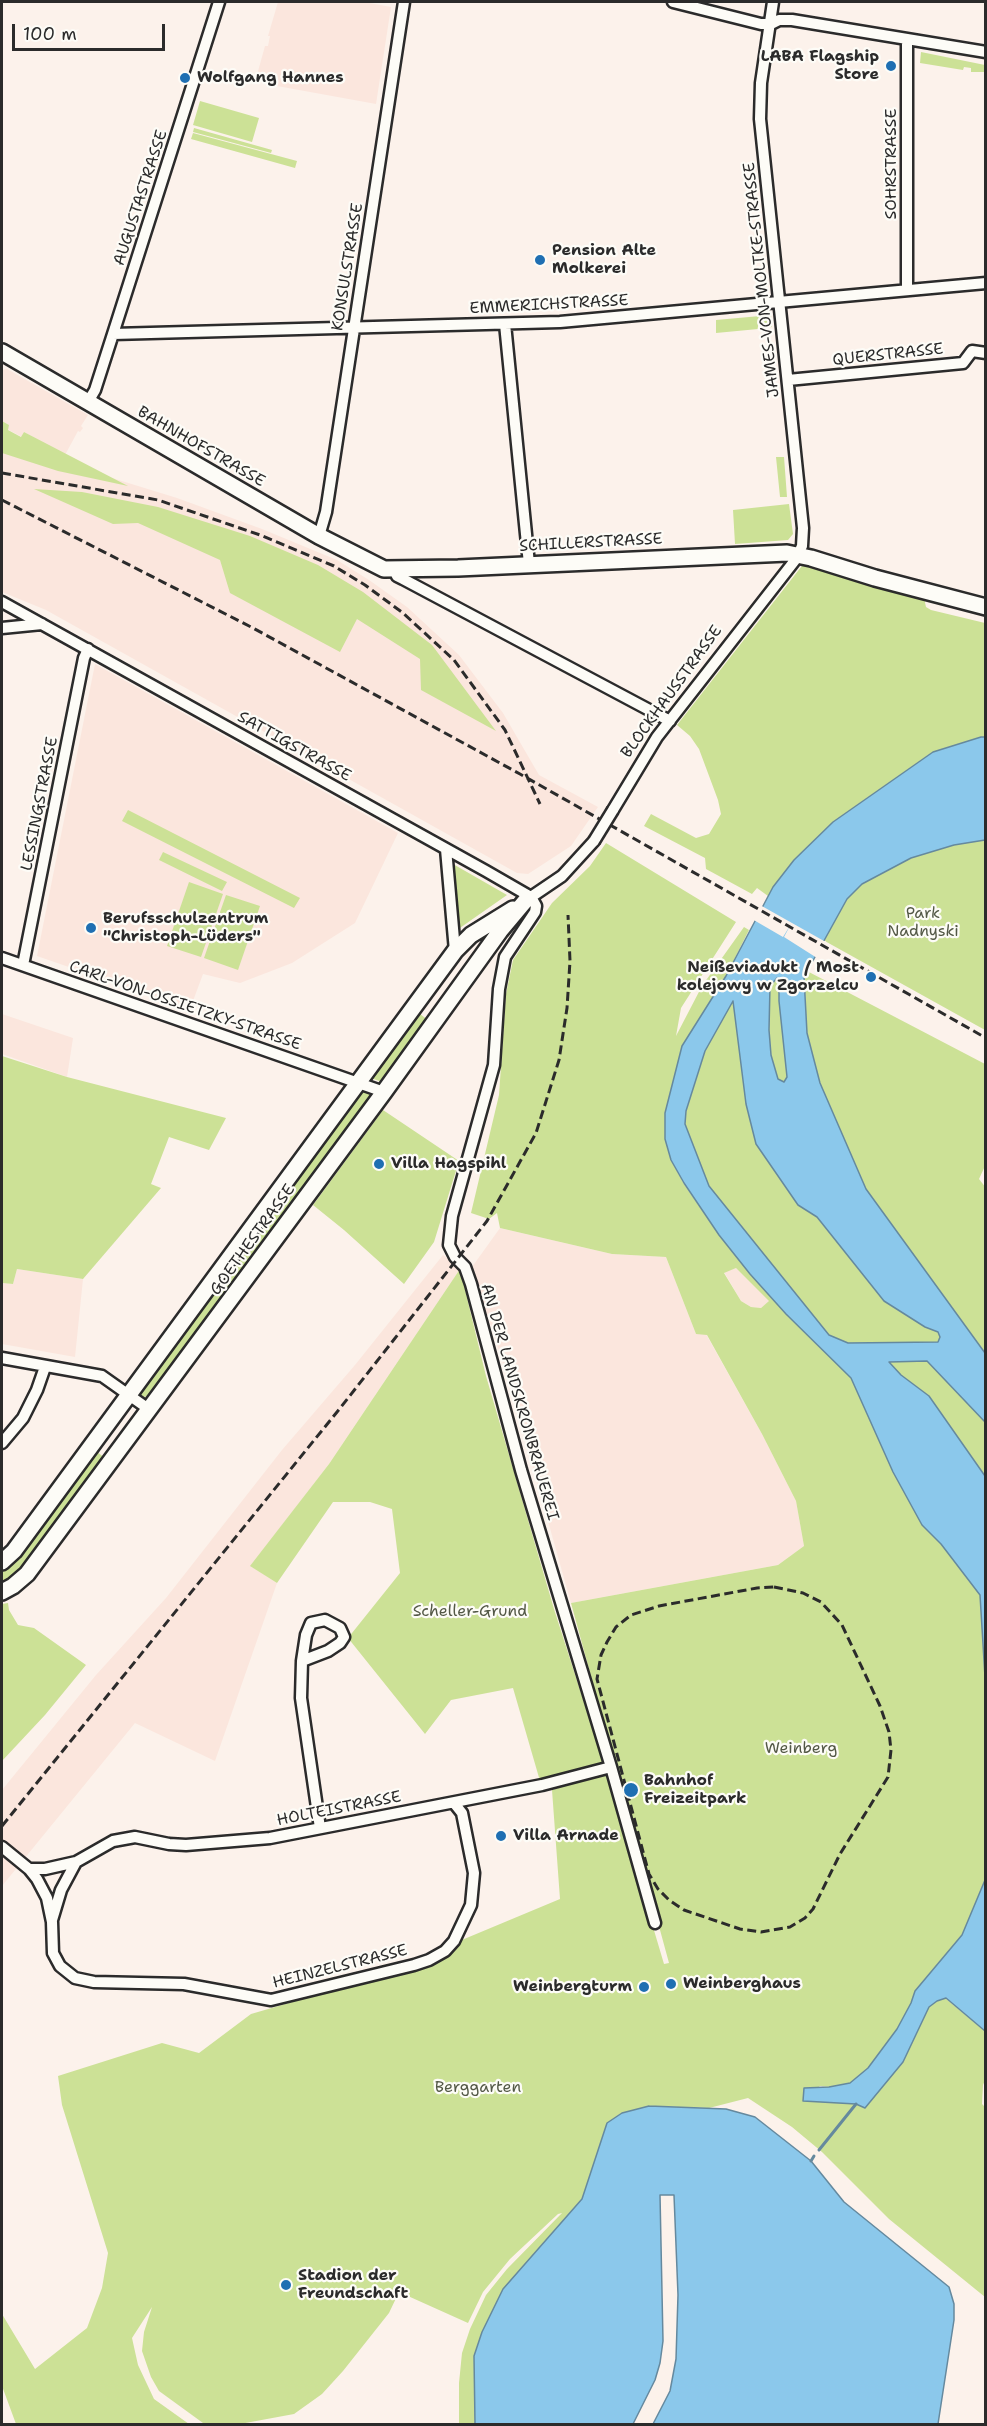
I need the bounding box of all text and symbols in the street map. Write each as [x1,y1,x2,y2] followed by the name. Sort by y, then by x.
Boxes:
[15,12,168,50] scale bar
[23,22,77,46] text: 100 m
[761,47,879,85] place label: LABA Flagship Store
[884,59,898,73] marker: LABA Flagship Store
[197,68,344,88] place label: Wolfgang Hannes
[178,71,192,85] marker: Wolfgang Hannes
[882,109,902,219] street label: SOHRSTRASSE
[110,128,172,268] street label: AUGUSTASTRASSE
[740,161,784,399] street label: JAMES-VON-MOLTKE-STRASSE
[328,202,368,332] street label: KONSULSTRASSE
[552,241,656,279] place label: Pension Alte Molkerei
[533,253,547,267] marker: Pension Alte Molkerei
[469,291,629,319] street label: EMMERICHSTRASSE
[832,340,944,370] street label: QUERSTRASSE
[134,403,268,491] street label: BAHNHOFSTRASSE
[519,530,663,556] street label: SCHILLERSTRASSE
[617,622,727,762] street label: BLOCKHAUSSTRASSE
[234,708,354,786] street label: SATTIGSTRASSE
[18,735,62,873] street label: LESSINGSTRASSE
[887,904,959,942] park label: Park Nadnyski
[103,909,268,947] place label: Berufsschulzentrum "Christoph-Lüders"
[84,921,98,935] marker: Berufsschulzentrum "Christoph-Lüders"
[66,957,304,1055] street label: CARL-VON-OSSIETZKY-STRASSE
[677,958,859,996] place label: Neißeviadukt / Most kolejowy w Zgorzelcu
[864,970,878,984] marker: Neißeviadukt / Most kolejowy w Zgorzelcu
[391,1154,506,1174] place label: Villa Hagspihl
[372,1157,386,1171] marker: Villa Hagspihl
[206,1181,300,1299] street label: GOETHESTRASSE
[476,1281,562,1523] street label: AN DER LANDSKRONBRAUEREI
[413,1602,527,1622] park label: Scheller-Grund
[765,1739,837,1759] park label: Weinberg
[644,1771,746,1809] place label: Bahnhof Freizeitpark
[622,1781,640,1799] marker: Bahnhof Freizeitpark
[275,1788,403,1830] street label: HOLTEISTRASSE
[513,1826,619,1846] place label: Villa Arnade
[494,1829,508,1843] marker: Villa Arnade
[271,1941,409,1993] street label: HEINZELSTRASSE
[683,1974,801,1994] place label: Weinberghaus
[513,1977,632,1997] place label: Weinbergturm
[664,1977,678,1991] marker: Weinberghaus
[637,1980,651,1994] marker: Weinbergturm
[435,2078,521,2098] park label: Berggarten
[298,2266,408,2304] place label: Stadion der Freundschaft
[279,2278,293,2292] marker: Stadion der Freundschaft

